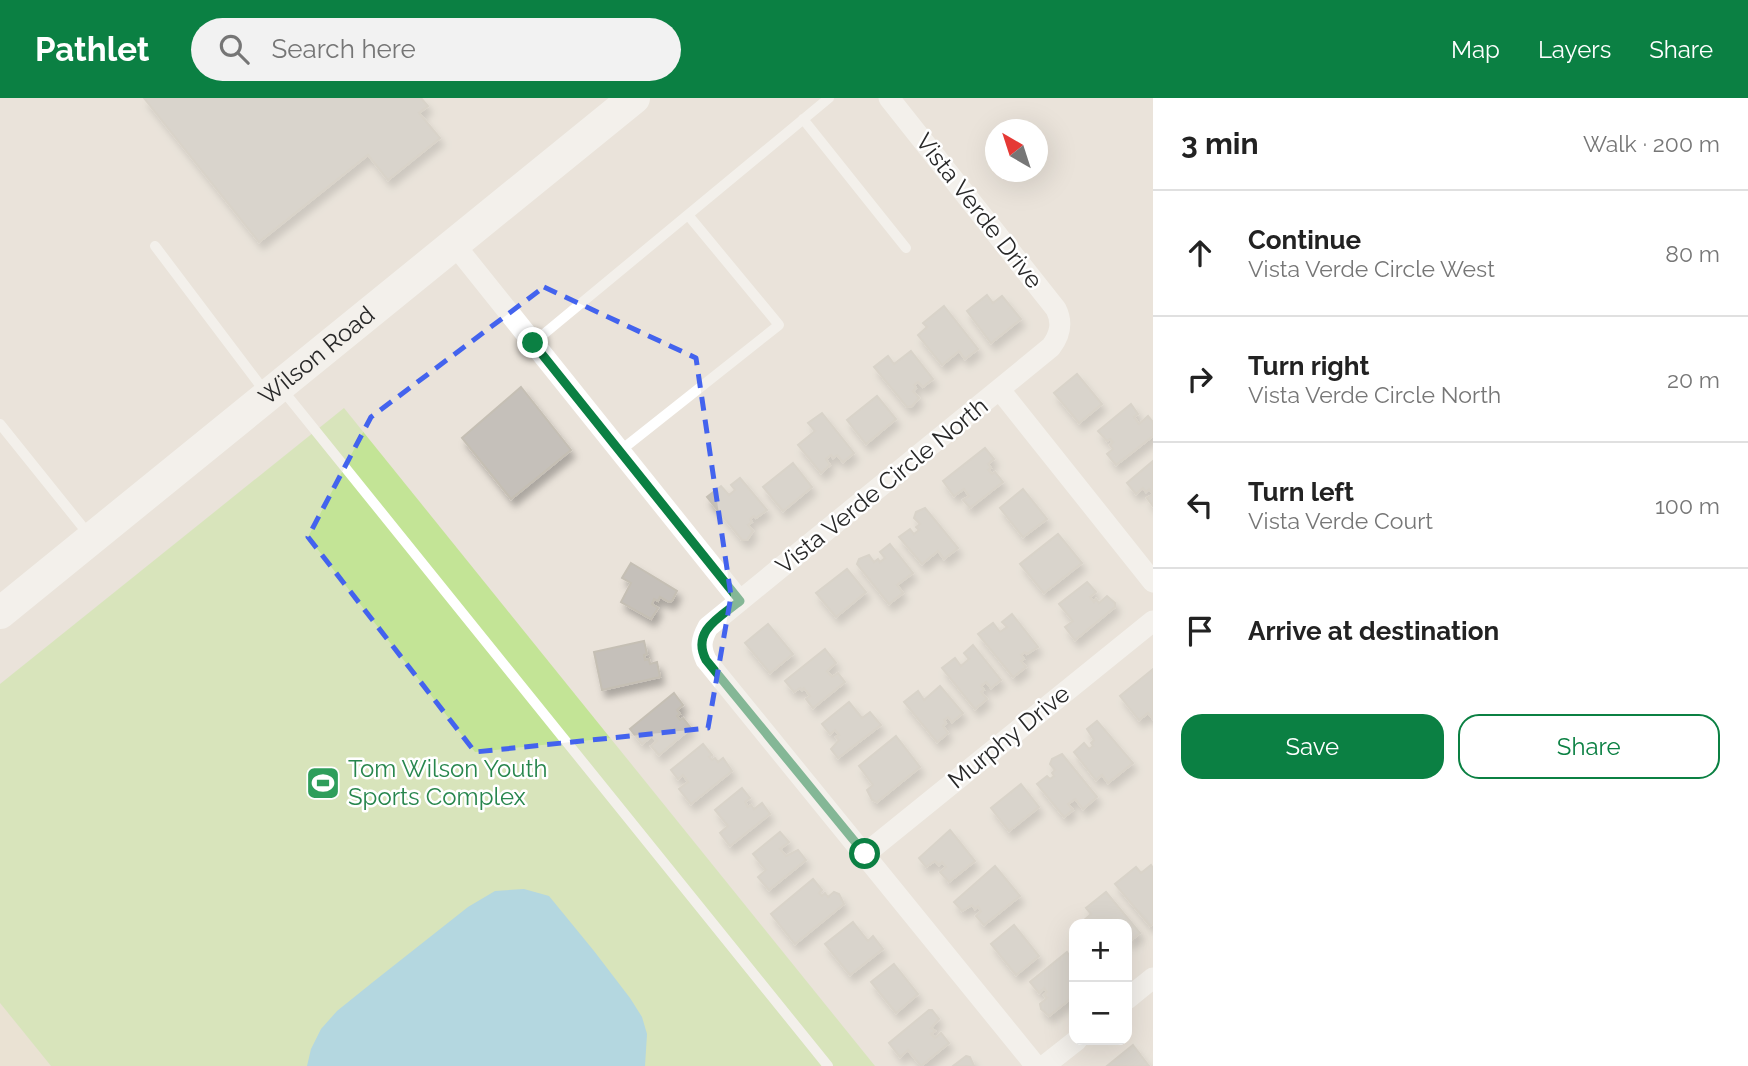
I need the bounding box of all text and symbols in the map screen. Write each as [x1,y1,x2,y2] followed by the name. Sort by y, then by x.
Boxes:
[191,18,681,81] search box
[35,30,149,69] text: Pathlet
[215,30,253,68] icon: search
[271,34,416,64] text: Search here
[1451,35,1500,64] text: Map
[1538,35,1611,64] text: Layers
[1649,35,1713,64] text: Share
[985,119,1048,182] north arrow
[1181,126,1259,161] text: 3 min
[910,127,1049,294] street label: Vista Verde Drive
[1583,130,1720,157] text: Walk · 200 m
[1248,225,1361,255] text: Continue
[1181,234,1219,272] icon: ahead
[1665,240,1720,267] text: 80 m
[1248,255,1495,282] text: Vista Verde Circle West
[253,300,380,411] street label: Wilson Road
[517,327,548,358] route end
[1248,351,1369,381] text: Turn right
[1181,360,1219,398] icon: right
[1667,366,1720,393] text: 20 m
[1248,381,1501,408] text: Vista Verde Circle North
[770,391,993,580] street label: Vista Verde Circle North
[1248,477,1354,507] text: Turn left
[1181,486,1219,524] icon: left
[1655,492,1720,519] text: 100 m
[1248,507,1433,534] text: Vista Verde Court
[1181,612,1219,650] icon: arrive
[1248,616,1499,646] text: Arrive at destination
[942,679,1075,794] street label: Murphy Drive
[1181,714,1444,779] button: Save
[1458,714,1720,779] button: Share
[348,754,548,811] place label: Tom Wilson Youth Sports Complex
[304,764,342,802] sports icon: Tom Wilson Youth Sports Complex
[849,838,880,869] route start
[1069,919,1132,1045] map controls
[1069,919,1132,982] button: +
[1069,982,1132,1045] button: −

